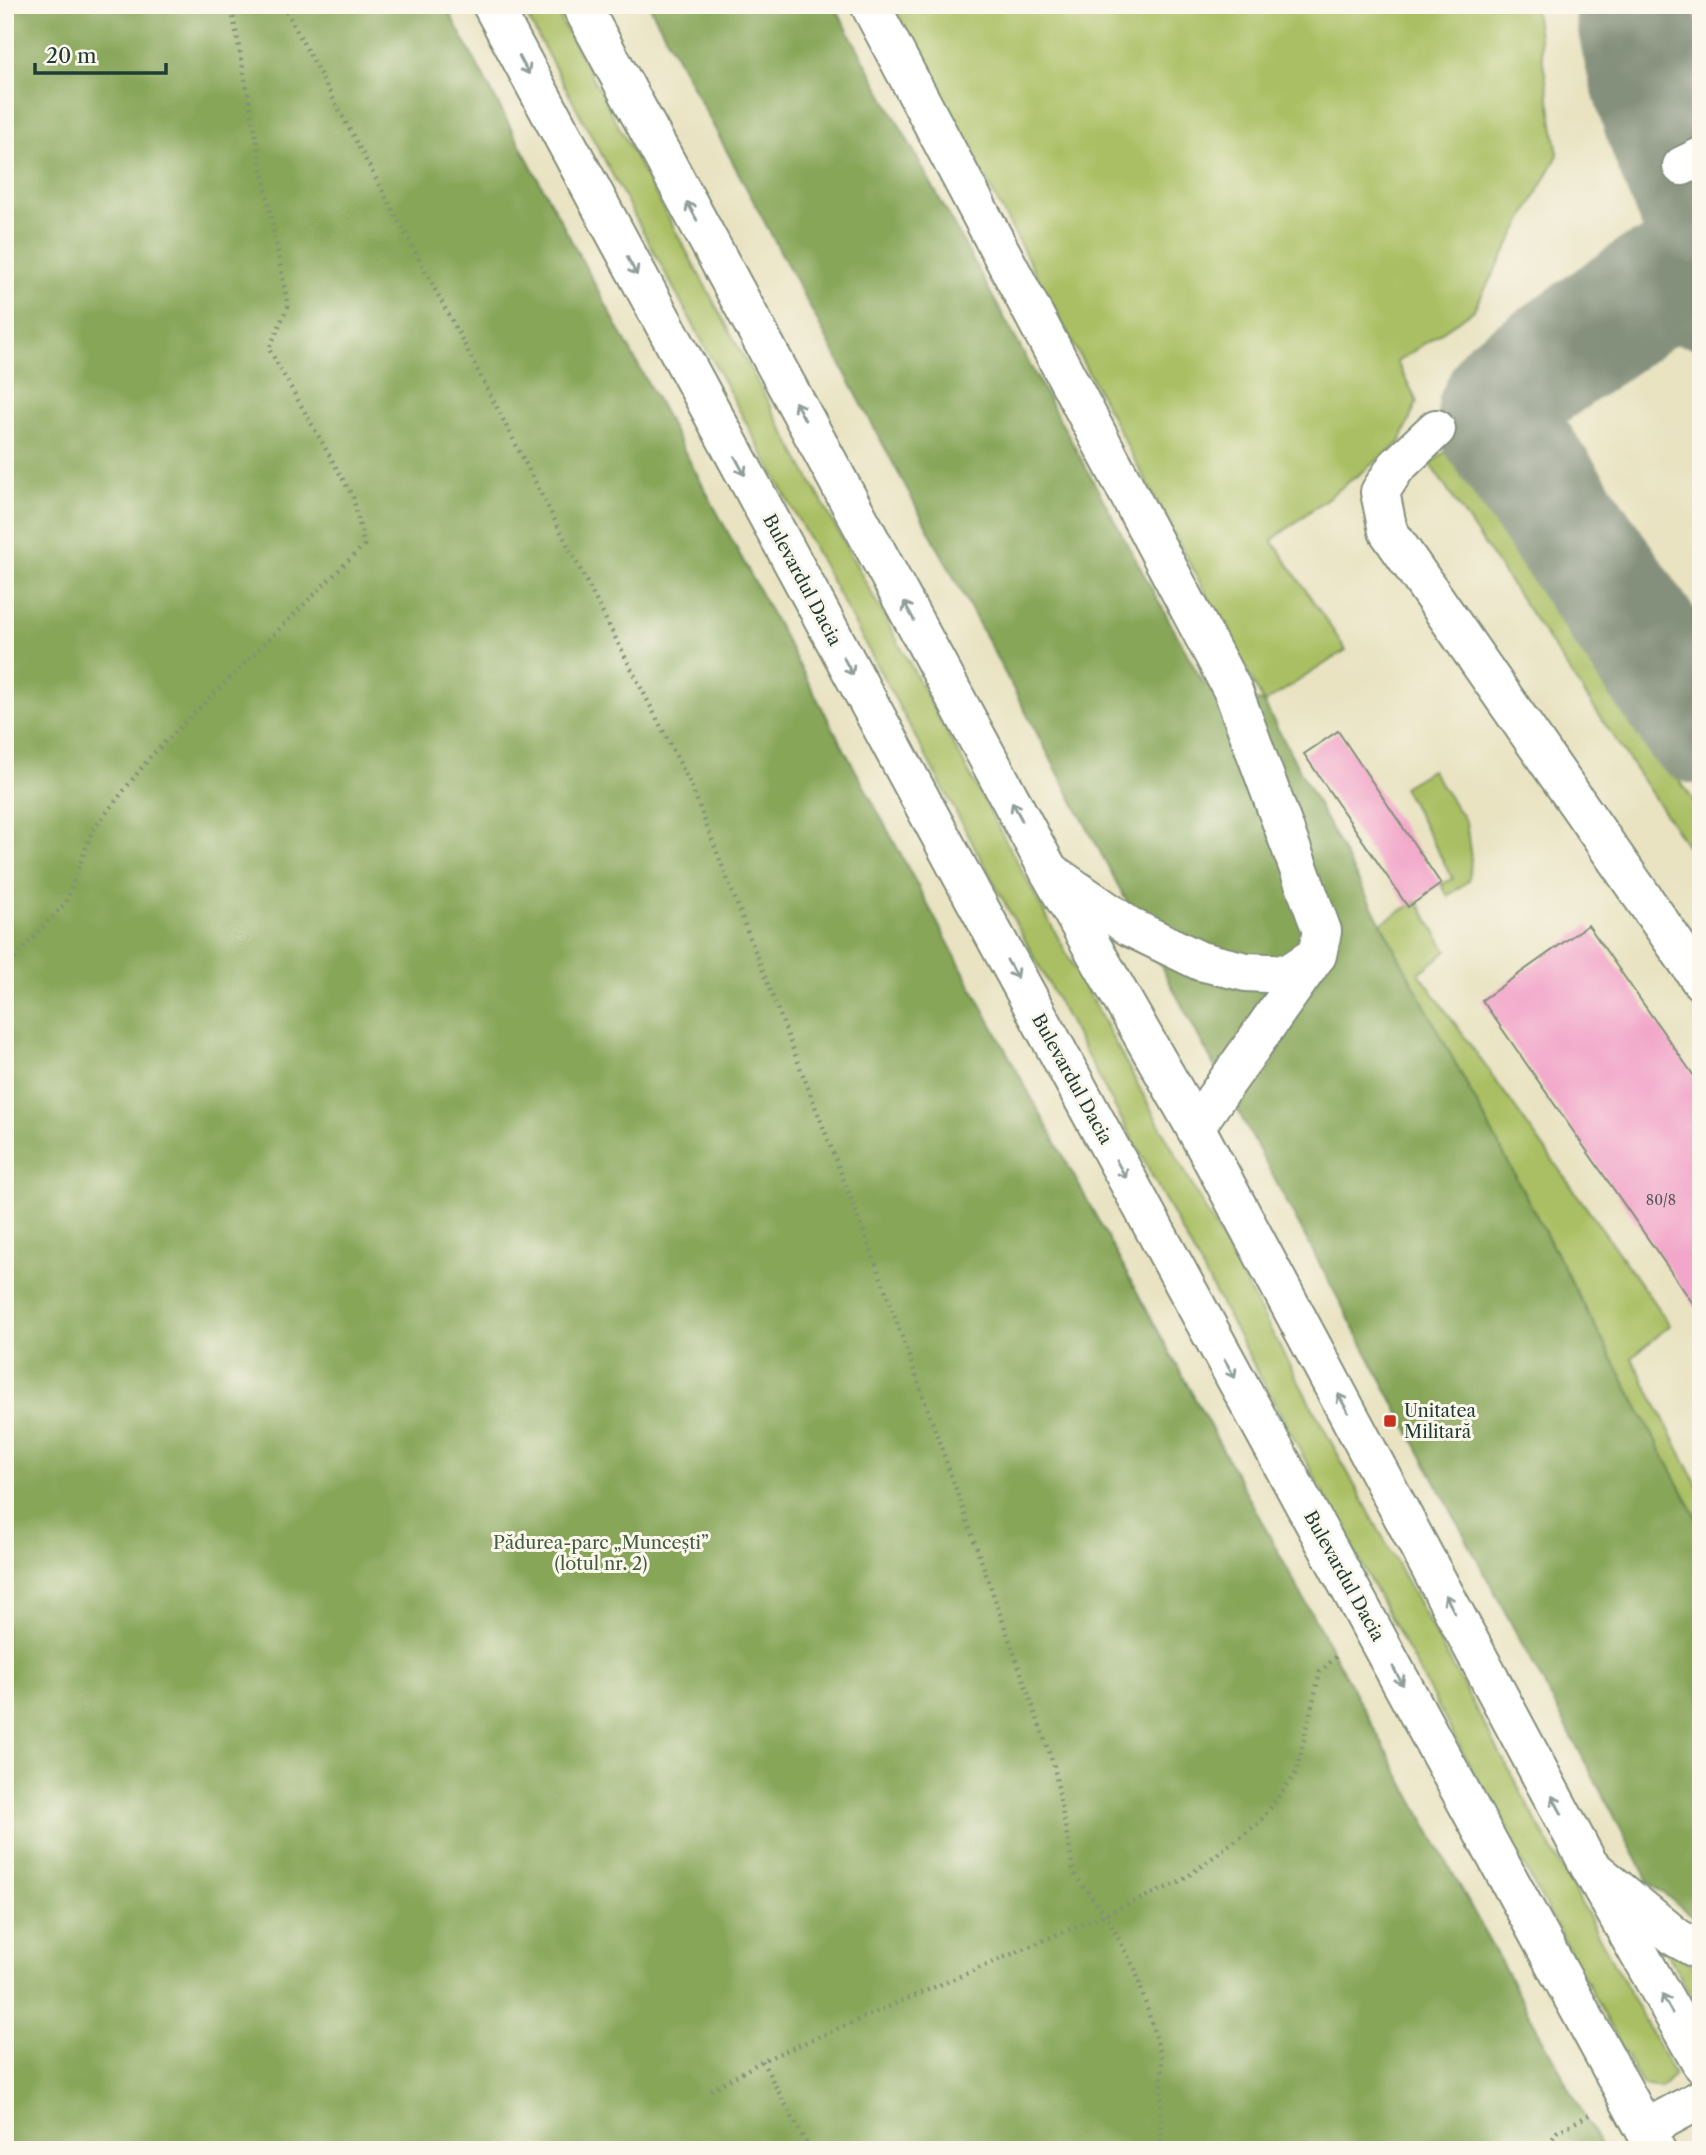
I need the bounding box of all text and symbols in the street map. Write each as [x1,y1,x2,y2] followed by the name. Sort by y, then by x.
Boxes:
[35,32,166,76] scale bar
[46,43,97,68] text: 20 m
[518,55,532,75] one-way arrow
[685,201,699,221] one-way arrow
[626,255,640,275] one-way arrow
[793,401,807,422] one-way arrow
[734,455,748,476] one-way arrow
[758,511,846,650] street label: Bulevardul Dacia
[901,601,915,622] one-way arrow
[842,655,856,676] one-way arrow
[1009,801,1023,822] one-way arrow
[1006,958,1019,979] one-way arrow
[1027,1010,1117,1148] street label: Bulevardul Dacia
[1115,1158,1128,1179] one-way arrow
[1646,1191,1676,1209] house number: 80/8
[1223,1358,1237,1378] one-way arrow
[1336,1393,1349,1414] one-way arrow
[1404,1400,1476,1443] place label: Unitatea Militară
[1382,1413,1398,1429] marker: Unitatea Militară
[1299,1507,1389,1645] street label: Bulevardul Dacia
[493,1532,709,1575] park label: Pădurea-parc „Muncești” (lotul nr. 2)
[1443,1594,1456,1615] one-way arrow
[1392,1665,1405,1686] one-way arrow
[1550,1795,1564,1815] one-way arrow
[1660,1994,1674,2014] one-way arrow

